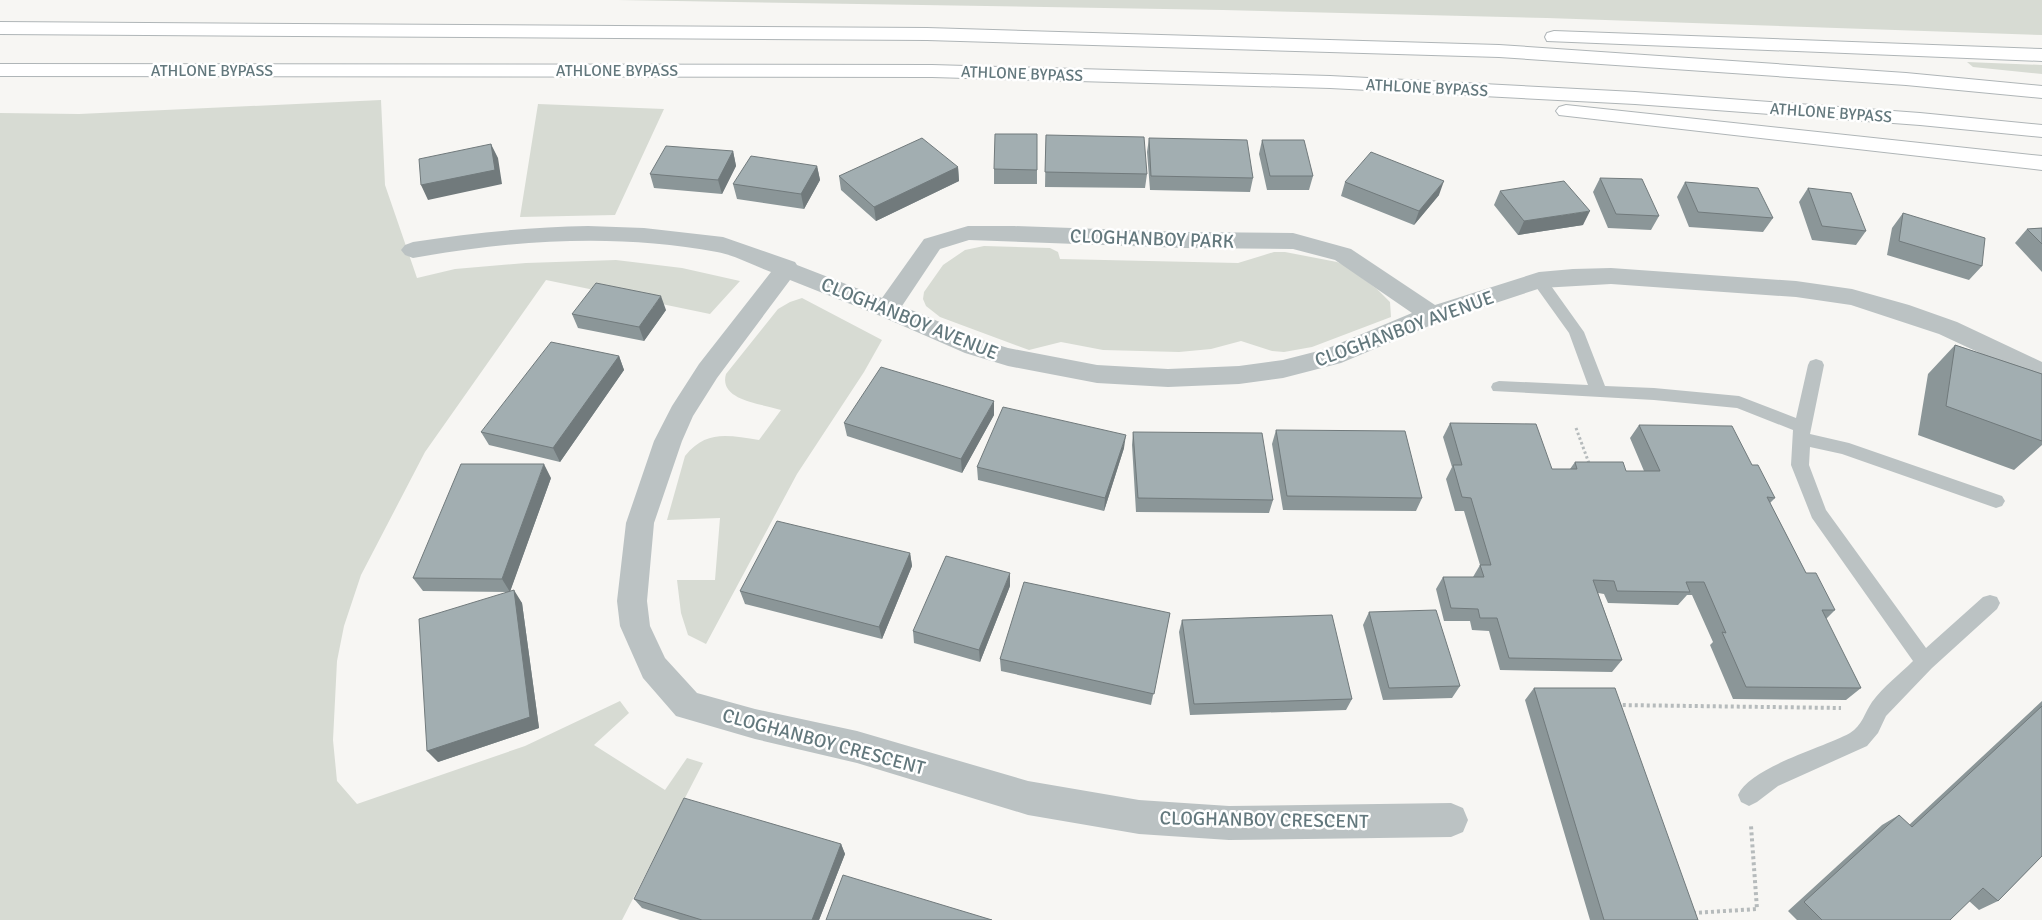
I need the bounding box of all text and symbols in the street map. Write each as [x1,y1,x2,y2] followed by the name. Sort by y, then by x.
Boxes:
[151,61,273,81] street label: ATHLONE BYPASS
[556,61,678,81] street label: ATHLONE BYPASS
[960,62,1084,86] street label: ATHLONE BYPASS
[1365,75,1489,101] street label: ATHLONE BYPASS
[1769,99,1893,127] street label: ATHLONE BYPASS
[1070,224,1235,254] street label: CLOGHANBOY PARK
[818,272,1002,365] street label: CLOGHANBOY AVENUE
[1311,285,1497,373] street label: CLOGHANBOY AVENUE
[720,703,928,781] street label: CLOGHANBOY CRESCENT
[1159,806,1369,834] street label: CLOGHANBOY CRESCENT

